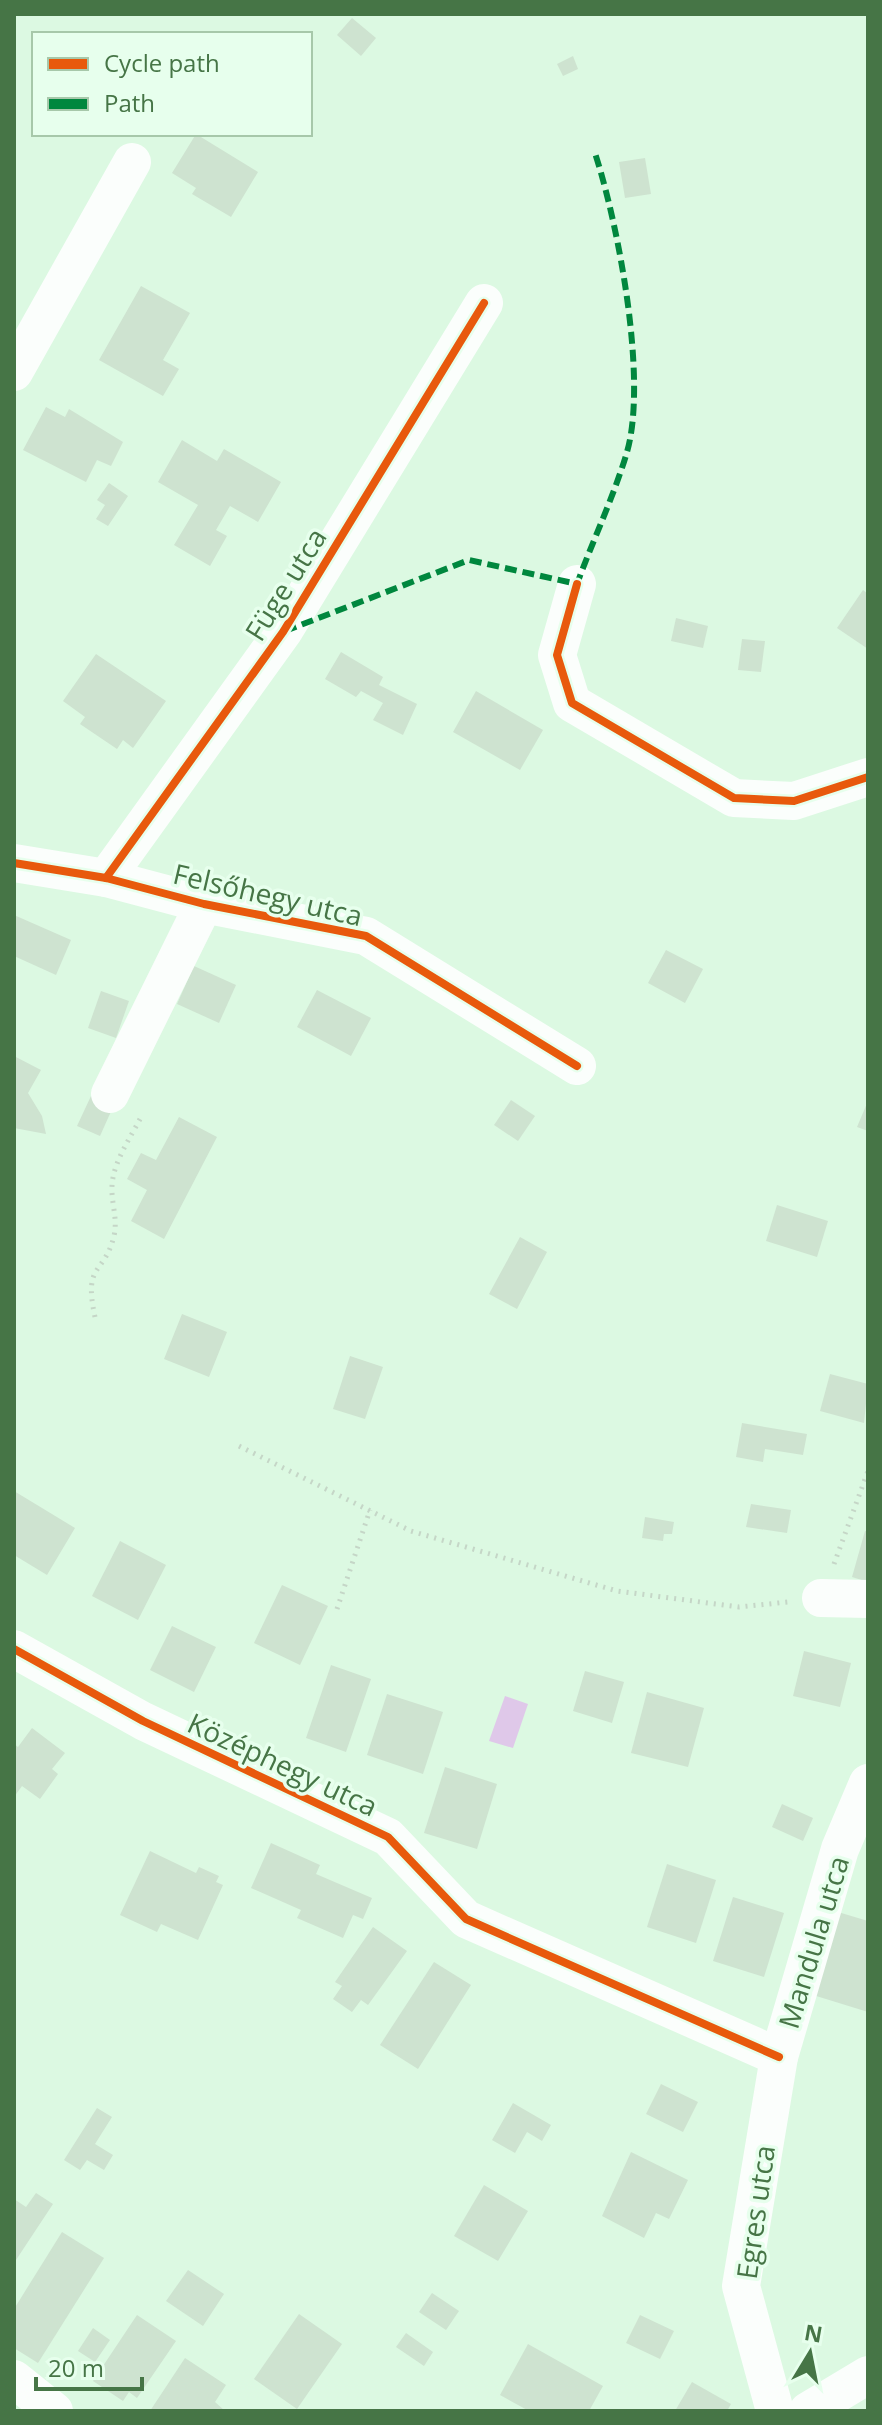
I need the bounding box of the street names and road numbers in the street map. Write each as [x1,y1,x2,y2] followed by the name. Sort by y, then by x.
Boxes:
[236,521,334,647] street label: Füge utca
[170,854,366,934] street label: Felsőhegy utca
[182,1703,384,1825] street label: Középhegy utca
[769,1851,857,2033] street label: Mandula utca
[727,2143,783,2281] street label: Egres utca

